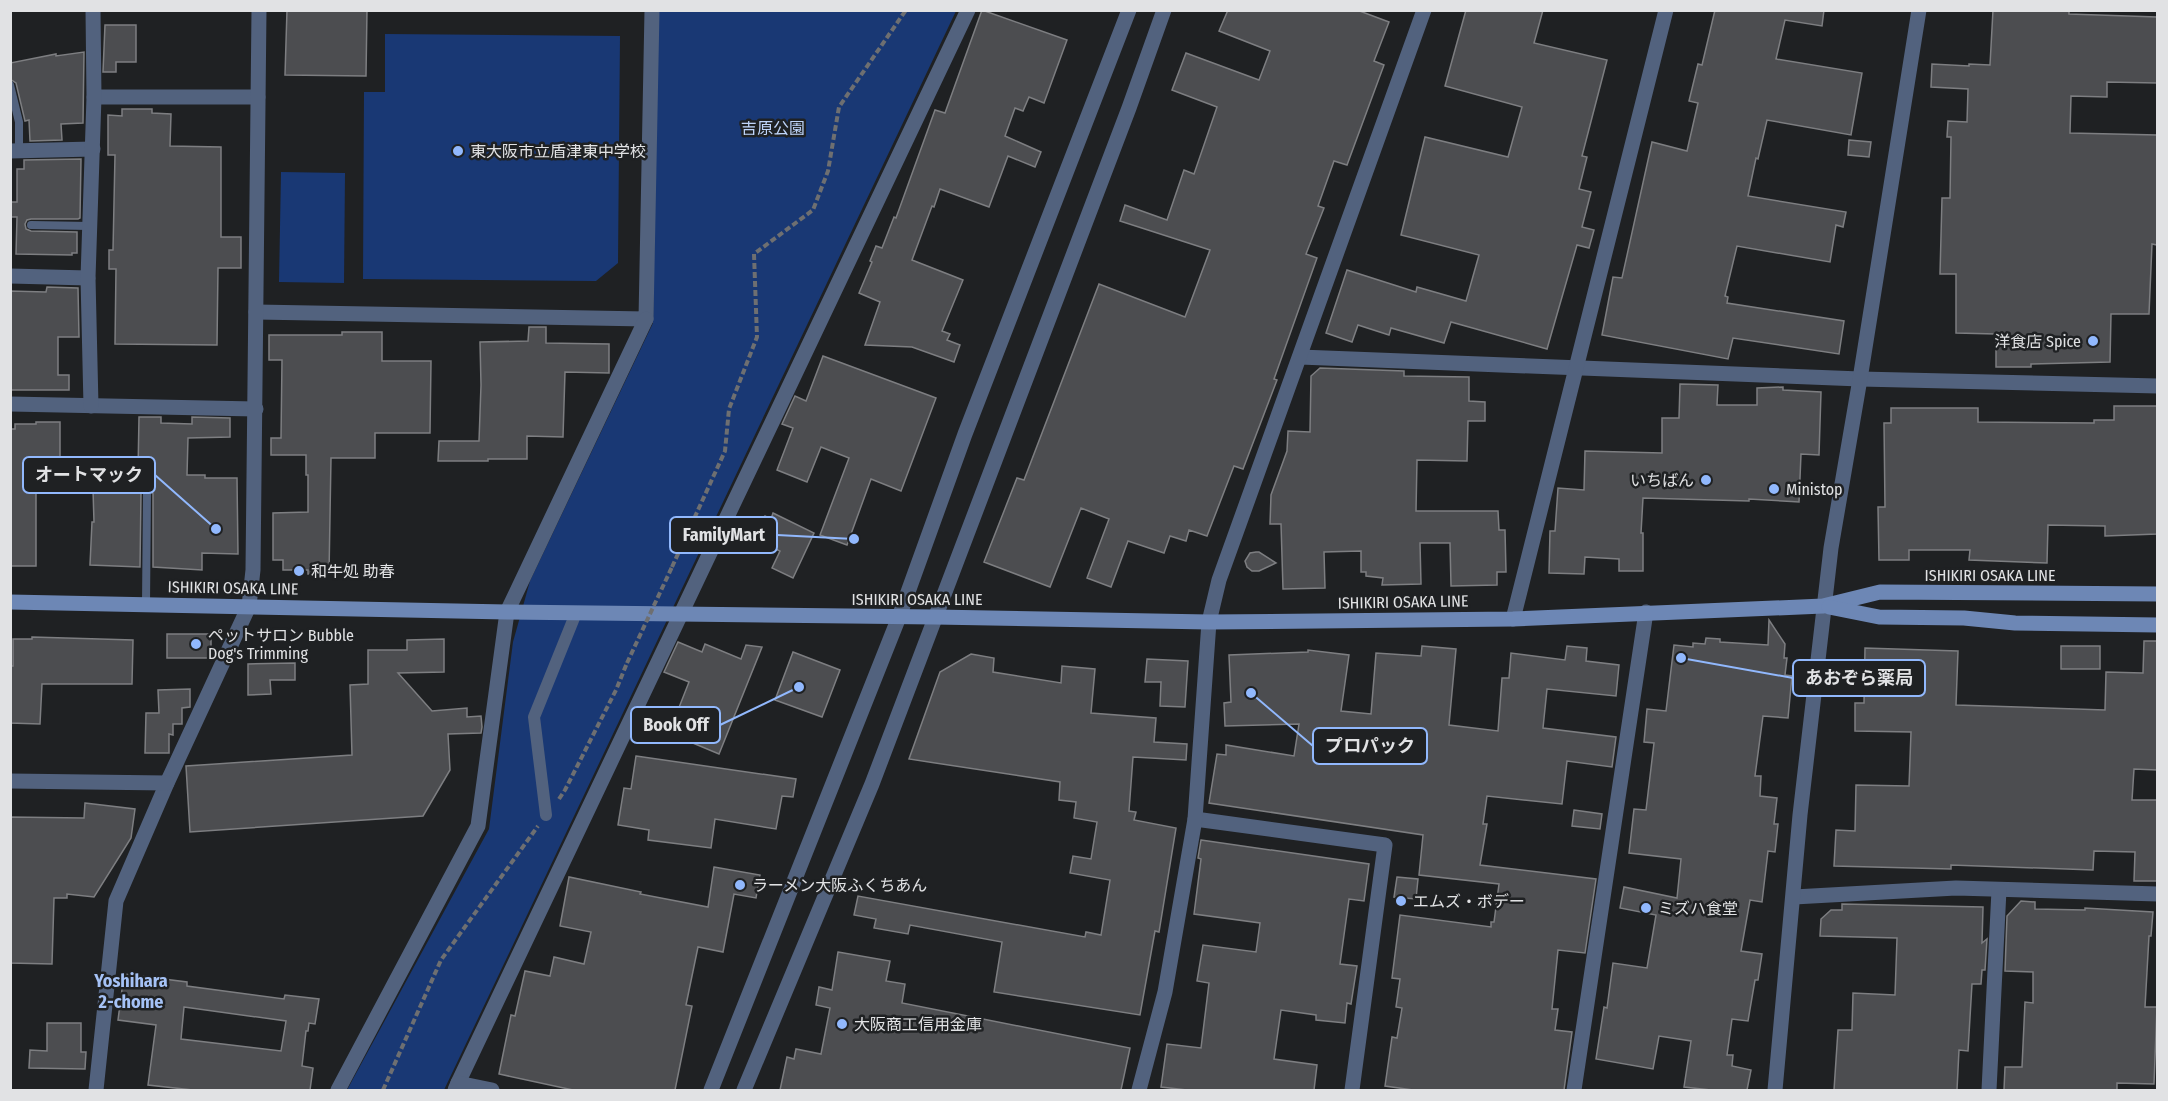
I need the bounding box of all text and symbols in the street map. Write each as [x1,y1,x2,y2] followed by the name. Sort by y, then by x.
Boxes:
[741,119,805,138] park label: 吉原公園
[470,142,646,161] place label: 東大阪市立盾津東中学校
[451,144,465,158] marker: 東大阪市立盾津東中学校
[1994,332,2081,351] place label: 洋食店 Spice
[2086,334,2100,348] marker: 洋食店 Spice
[23,457,155,493] callout: オートマック
[35,464,143,486] text: オートマック
[1630,471,1694,490] place label: いちばん
[1699,473,1713,487] marker: いちばん
[1786,480,1843,499] place label: Ministop
[1767,482,1781,496] marker: Ministop
[670,517,777,553] callout: FamilyMart
[683,524,766,546] text: FamilyMart
[311,562,395,581] place label: 和牛処 助春
[292,564,306,578] marker: 和牛処 助春
[1925,566,2055,585] street label: ISHIKIRI OSAKA LINE
[167,577,299,599] street label: ISHIKIRI OSAKA LINE
[852,590,982,609] street label: ISHIKIRI OSAKA LINE
[1337,591,1469,613] street label: ISHIKIRI OSAKA LINE
[208,626,354,663] place label: ペットサロン Bubble Dog's Trimming
[189,637,203,651] marker: ペットサロン Bubble Dog's Trimming
[1793,660,1925,696] callout: あおぞら薬局
[1805,667,1913,689] text: あおぞら薬局
[631,707,720,743] callout: Book Off
[643,714,711,736] text: Book Off
[1313,728,1427,764] callout: プロパック
[1325,735,1415,757] text: プロパック
[752,876,927,895] place label: ラーメン大阪ふくちあん
[733,878,747,892] marker: ラーメン大阪ふくちあん
[1413,892,1525,911] place label: エムズ・ボデー
[1394,894,1408,908] marker: エムズ・ボデー
[1658,899,1738,918] place label: ミズハ食堂
[1639,901,1653,915] marker: ミズハ食堂
[93,970,168,1013] district label: Yoshihara 2-chome
[854,1015,982,1034] place label: 大阪商工信用金庫
[835,1017,849,1031] marker: 大阪商工信用金庫

